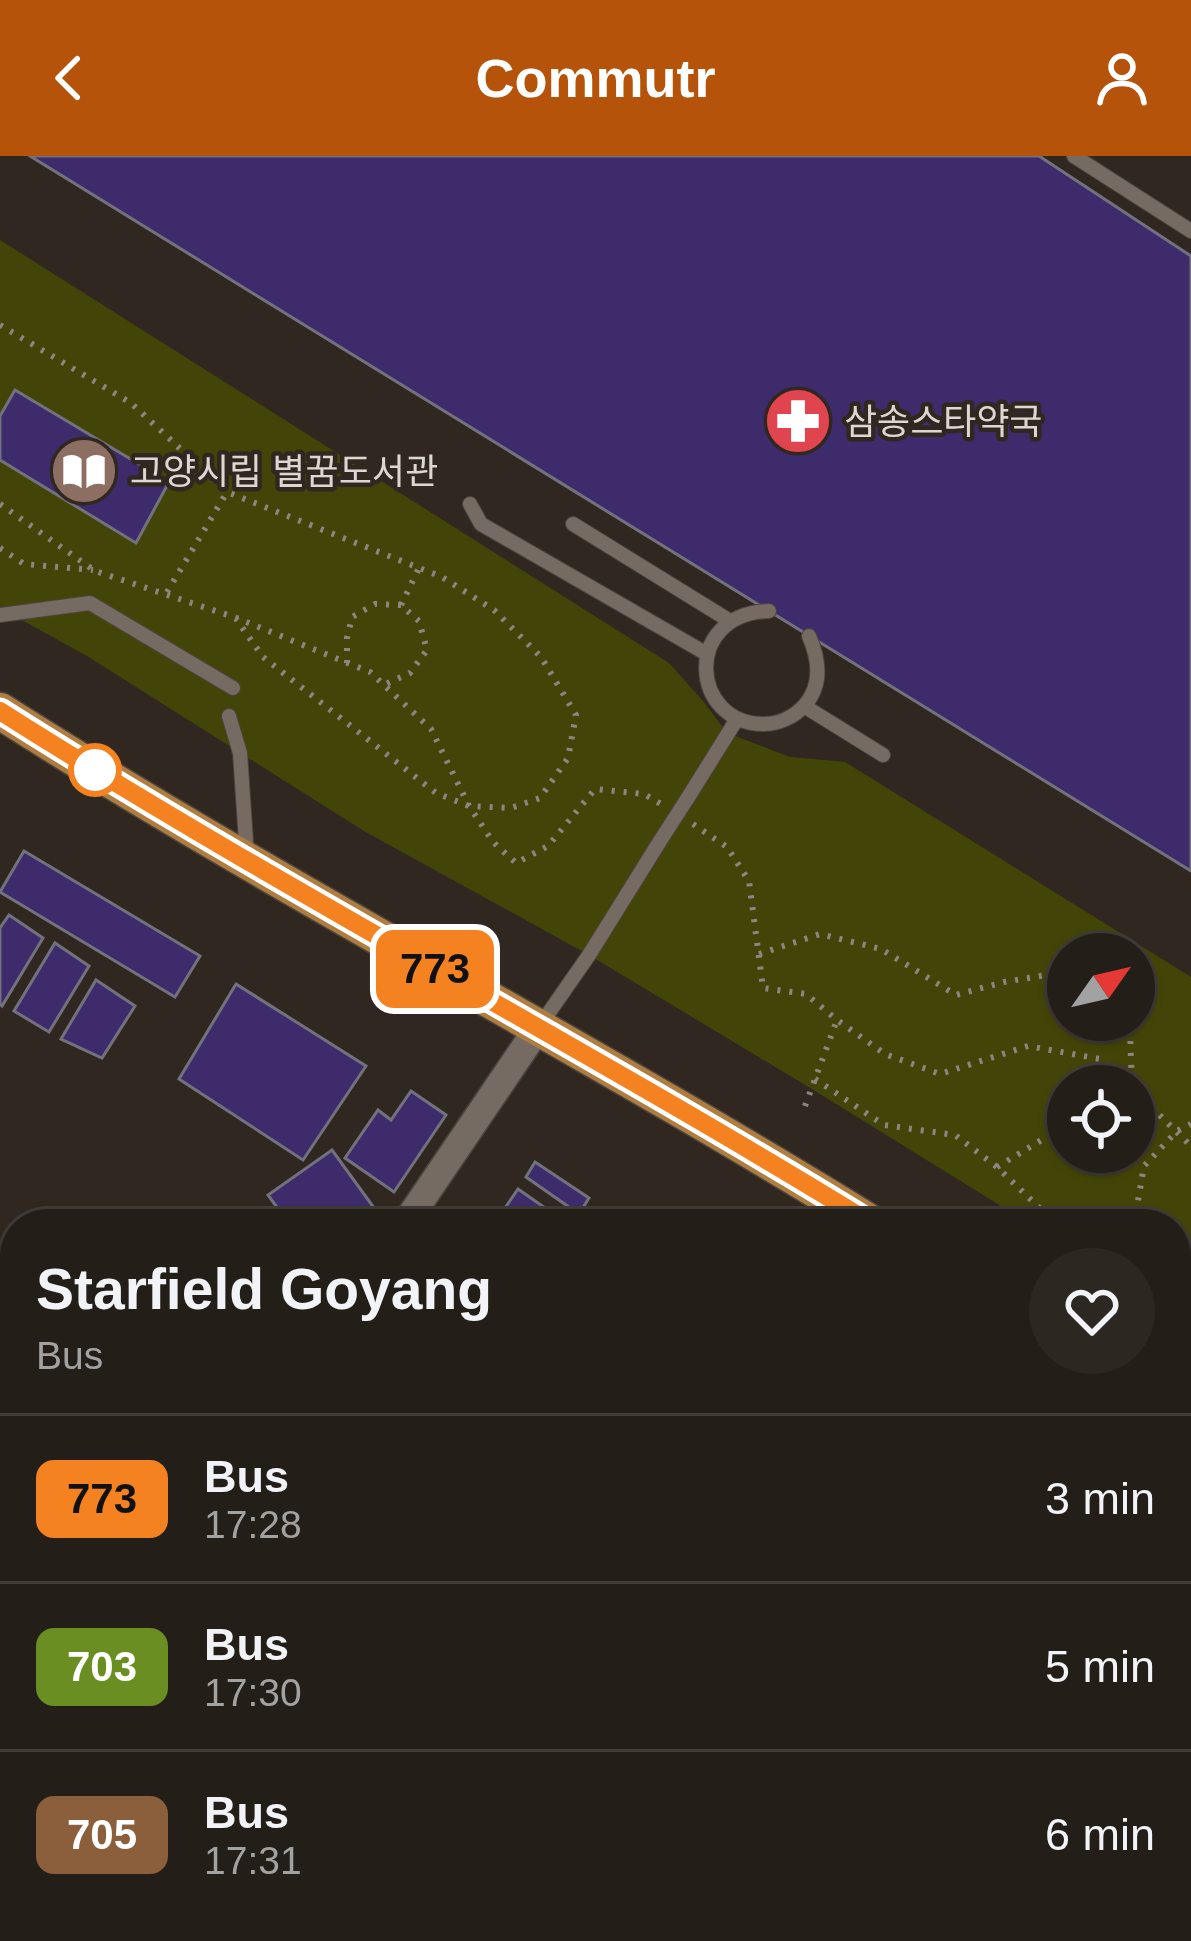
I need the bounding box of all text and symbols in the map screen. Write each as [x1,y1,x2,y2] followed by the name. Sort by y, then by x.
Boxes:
[36,45,102,111] icon: back
[1089,45,1155,111] icon: person
[476,48,716,108] text: Commutr
[763,386,833,456] pharmacy icon: 삼송스타약국
[844,401,1043,442] place label: 삼송스타약국
[49,436,119,506] library icon: 고양시립 별꿈도서관
[130,451,438,492] place label: 고양시립 별꿈도서관
[70,745,120,795] unlabelled marker
[366,930,504,1008] line badge: 773
[1047,933,1155,1041] north arrow
[1047,933,1155,1173] map controls
[400,945,470,992] text: 773
[1047,1065,1155,1173] button: locate
[1029,1248,1155,1374] button: heart
[36,1257,492,1321] text: Starfield Goyang
[36,1334,103,1377] text: Bus
[204,1451,289,1502] text: Bus
[1045,1473,1155,1524] text: 3 min
[67,1475,137,1522] text: 773
[204,1503,302,1546] text: 17:28
[204,1619,289,1670] text: Bus
[1045,1641,1155,1692] text: 5 min
[67,1643,137,1690] text: 703
[204,1671,302,1714] text: 17:30
[204,1787,289,1838] text: Bus
[1045,1809,1155,1860] text: 6 min
[67,1811,137,1858] text: 705
[204,1839,302,1882] text: 17:31

